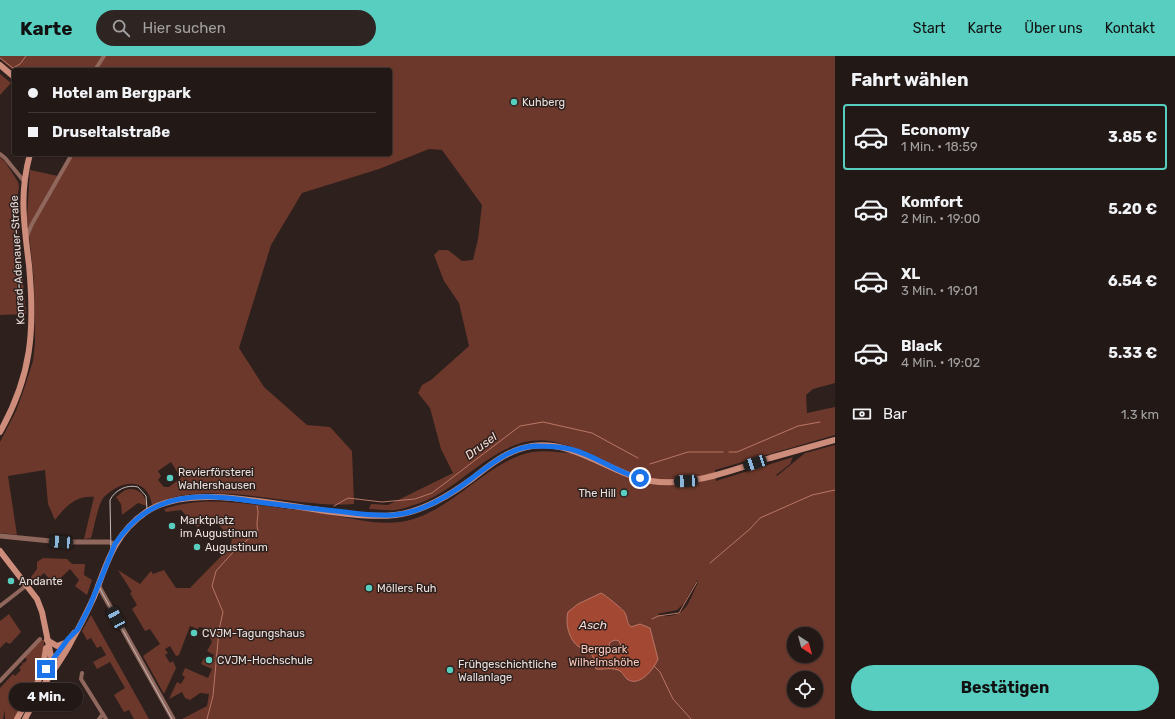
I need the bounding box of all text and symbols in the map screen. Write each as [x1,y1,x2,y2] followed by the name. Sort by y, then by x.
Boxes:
[96,10,376,46] search box
[20,17,72,40] text: Karte
[110,17,132,39] icon: search
[142,19,226,37] text: Hier suchen
[913,20,946,37] text: Start
[968,20,1002,37] text: Karte
[1024,20,1083,37] text: Über uns
[1105,20,1155,37] text: Kontakt
[851,69,969,91] text: Fahrt wählen
[52,84,191,102] text: Hotel am Bergpark
[522,96,565,109] place label: Kuhberg
[509,97,519,107] marker: Kuhberg
[853,119,889,155] icon: car
[901,121,970,139] text: Economy
[52,123,170,141] text: Druseltalstraße
[1108,128,1157,146] text: 3.85 €
[901,139,978,154] text: 1 Min. · 18:59
[853,191,889,227] icon: car
[901,193,963,211] text: Komfort
[8,195,27,325] street label: Konrad-Adenauer-Straße
[1108,200,1157,218] text: 5.20 €
[901,211,980,226] text: 2 Min. · 19:00
[853,263,889,299] icon: car
[901,265,920,283] text: XL
[1108,272,1157,290] text: 6.54 €
[901,283,978,298] text: 3 Min. · 19:01
[853,335,889,371] icon: car
[901,337,942,355] text: Black
[1108,344,1157,362] text: 5.33 €
[901,355,980,370] text: 4 Min. · 19:02
[851,403,873,425] icon: cash
[883,405,907,423] text: Bar
[1121,407,1159,422] text: 1.3 km
[462,429,500,462] water label: Drusel
[742,454,768,472] car
[178,466,256,492] place label: Revierförsterei Wahlershausen
[631,469,649,487] route start
[165,473,175,483] marker: Revierförsterei Wahlershausen
[674,474,698,488] car
[578,487,616,500] place label: The Hill
[619,488,629,498] marker: The Hill
[180,514,258,540] place label: Marktplatz im Augustinum
[167,521,177,531] marker: Marktplatz im Augustinum
[49,535,73,549] car
[205,541,268,554] place label: Augustinum
[192,542,202,552] marker: Augustinum
[19,575,63,588] place label: Andante
[6,576,16,586] marker: Andante
[377,582,437,595] place label: Möllers Ruh
[364,583,374,593] marker: Möllers Ruh
[105,605,127,631] car
[578,618,607,632] water label: Asch
[202,627,305,640] place label: CVJM-Tagungshaus
[787,627,823,663] north arrow
[787,627,823,707] map controls
[189,628,199,638] marker: CVJM-Tagungshaus
[569,643,639,669] park label: Bergpark Wilhelmshöhe
[217,654,313,667] place label: CVJM-Hochschule
[204,655,214,665] marker: CVJM-Hochschule
[458,658,557,684] place label: Frühgeschichtliche Wallanlage
[37,660,55,678] route end
[445,665,455,675] marker: Frühgeschichtliche Wallanlage
[851,665,1159,711] button: Bestätigen
[787,671,823,707] button: locate
[9,683,83,711] callout: 4 Min.
[27,689,65,704] text: 4 Min.

